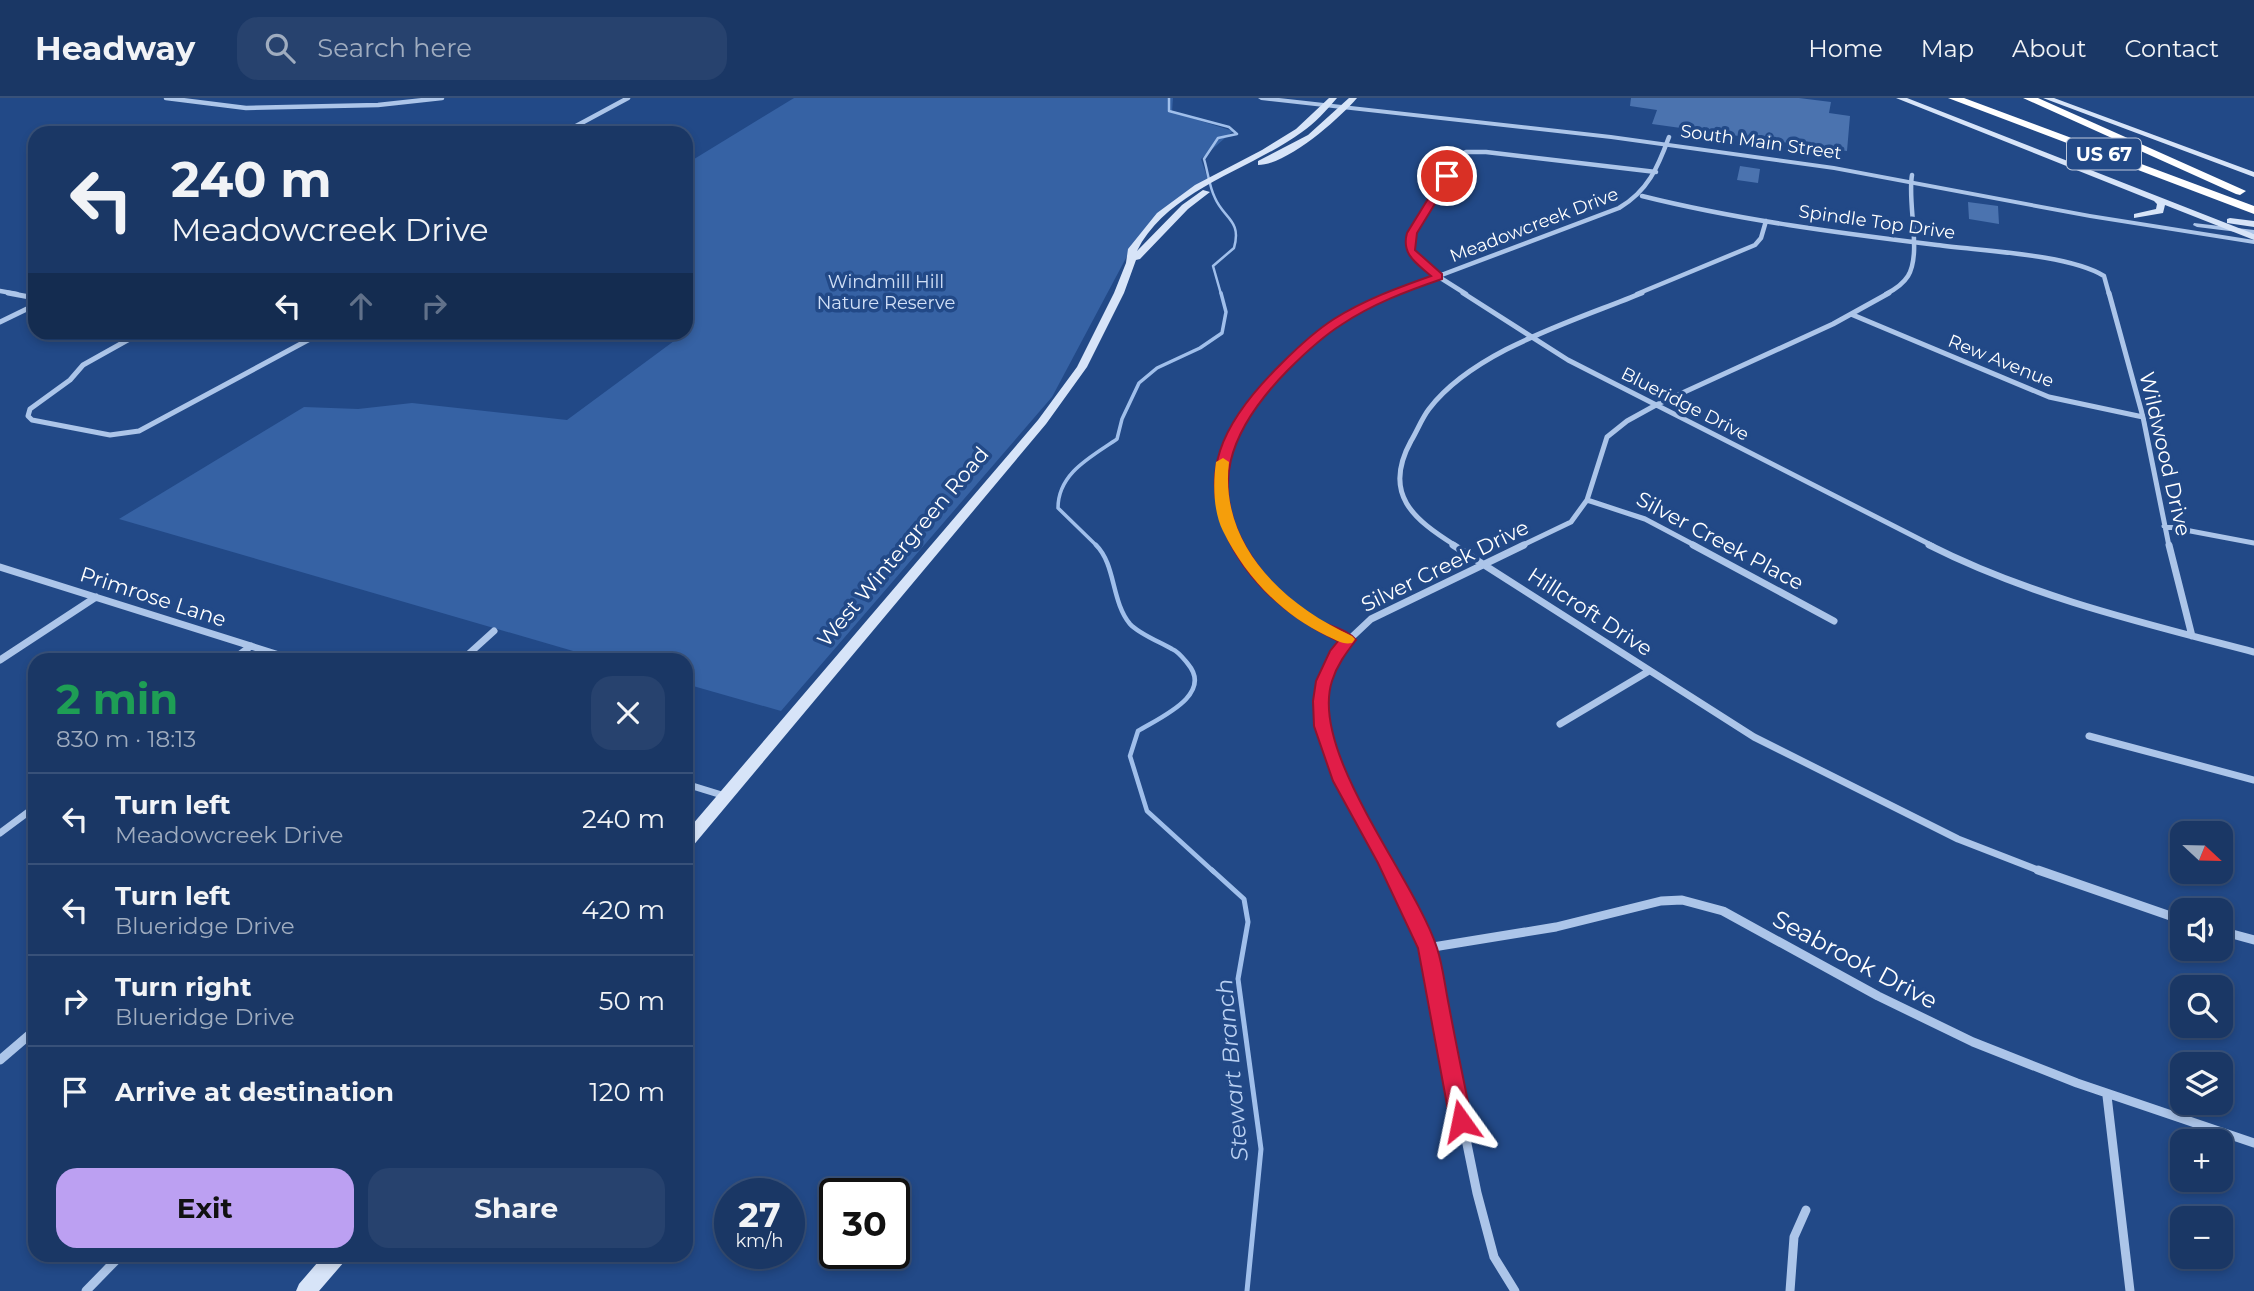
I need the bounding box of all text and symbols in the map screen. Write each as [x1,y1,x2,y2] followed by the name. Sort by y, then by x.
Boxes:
[237,17,727,80] search box
[35,28,195,68] text: Headway
[261,29,299,67] icon: search
[317,32,472,64] text: Search here
[1808,34,1883,63] text: Home
[1921,34,1974,63] text: Map
[2012,34,2086,63] text: About
[2124,34,2219,63] text: Contact
[1679,120,1843,164] street label: South Main Street
[2067,138,2141,170] road number: US 67
[1417,146,1477,206] pin
[171,150,332,209] text: 240 m
[56,154,147,245] icon: left
[1428,157,1466,195] icon: arrive
[1447,183,1621,267] street label: Meadowcreek Drive
[1797,200,1957,244] street label: Spindle Top Drive
[171,210,489,249] text: Meadowcreek Drive
[817,271,955,314] park label: Windmill Hill Nature Reserve
[269,287,307,325] icon: left
[342,287,380,325] icon: ahead
[415,287,453,325] icon: right
[1945,330,2057,392] street label: Rew Avenue
[1617,362,1753,446] street label: Blueridge Drive
[2134,369,2197,538] street label: Wildwood Drive
[812,442,994,652] street label: West Wintergreen Road
[1632,486,1808,595] street label: Silver Creek Place
[1357,514,1533,617] street label: Silver Creek Drive
[77,561,229,632] street label: Primrose Lane
[1523,562,1657,661] street label: Hillcroft Drive
[56,673,178,725] text: 2 min
[591,676,665,750] button: close
[56,725,196,753] text: 830 m · 18:13
[115,789,231,821] text: Turn left
[56,800,94,838] icon: left
[582,803,665,835] text: 240 m
[115,821,343,849] text: Meadowcreek Drive
[2170,821,2233,884] north arrow
[2170,821,2233,1269] map controls
[115,880,231,912] text: Turn left
[56,891,94,929] icon: left
[582,894,665,926] text: 420 m
[2170,898,2233,961] button: sound
[1768,904,1943,1015] street label: Seabrook Drive
[115,912,295,940] text: Blueridge Drive
[115,971,251,1003] text: Turn right
[2170,975,2233,1038] button: search
[1210,978,1254,1162] water label: Stewart Branch
[56,982,94,1020] icon: right
[599,985,665,1017] text: 50 m
[115,1003,295,1031] text: Blueridge Drive
[2170,1052,2233,1115] button: layers
[56,1073,94,1111] icon: arrive
[115,1076,394,1108] text: Arrive at destination
[589,1076,665,1108] text: 120 m
[1424,1084,1498,1158] position arrow
[2170,1129,2233,1192] button: +
[56,1168,354,1248] button: Exit
[368,1168,665,1248] button: Share
[819,1178,910,1269] speed limit sign: 30
[738,1193,781,1236] text: 27
[2170,1206,2233,1269] button: −
[735,1230,784,1252] text: km/h

